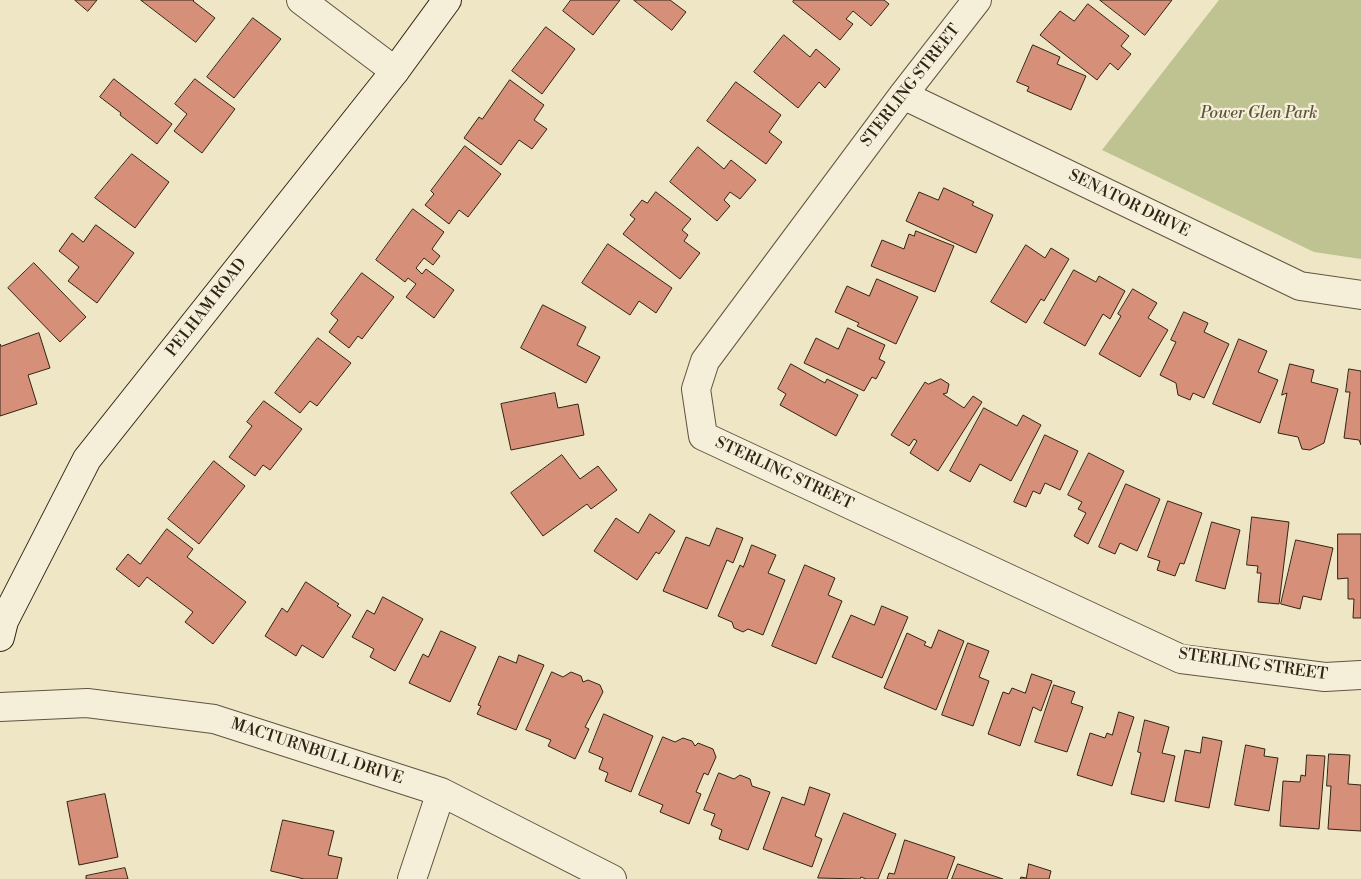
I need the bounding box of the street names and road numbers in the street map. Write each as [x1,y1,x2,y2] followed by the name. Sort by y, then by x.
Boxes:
[857,21,965,151] street label: STERLING STREET
[1065,166,1193,242] street label: SENATOR DRIVE
[163,255,251,361] street label: PELHAM ROAD
[712,434,856,514] street label: STERLING STREET
[1177,645,1329,685] street label: STERLING STREET
[228,715,406,789] street label: MACTURNBULL DRIVE

